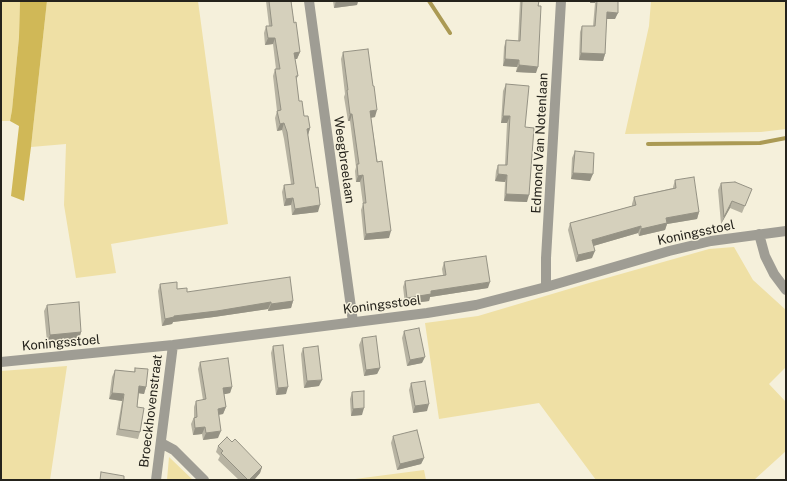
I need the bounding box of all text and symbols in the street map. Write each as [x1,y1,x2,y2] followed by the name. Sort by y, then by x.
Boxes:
[529,72,551,214] street label: Edmond Van Notenlaan
[330,115,358,205] street label: Weegbreelaan
[656,217,736,249] street label: Koningsstoel
[342,292,422,318] street label: Koningsstoel
[21,332,101,354] street label: Koningsstoel
[136,353,166,469] street label: Broeckhovenstraat

